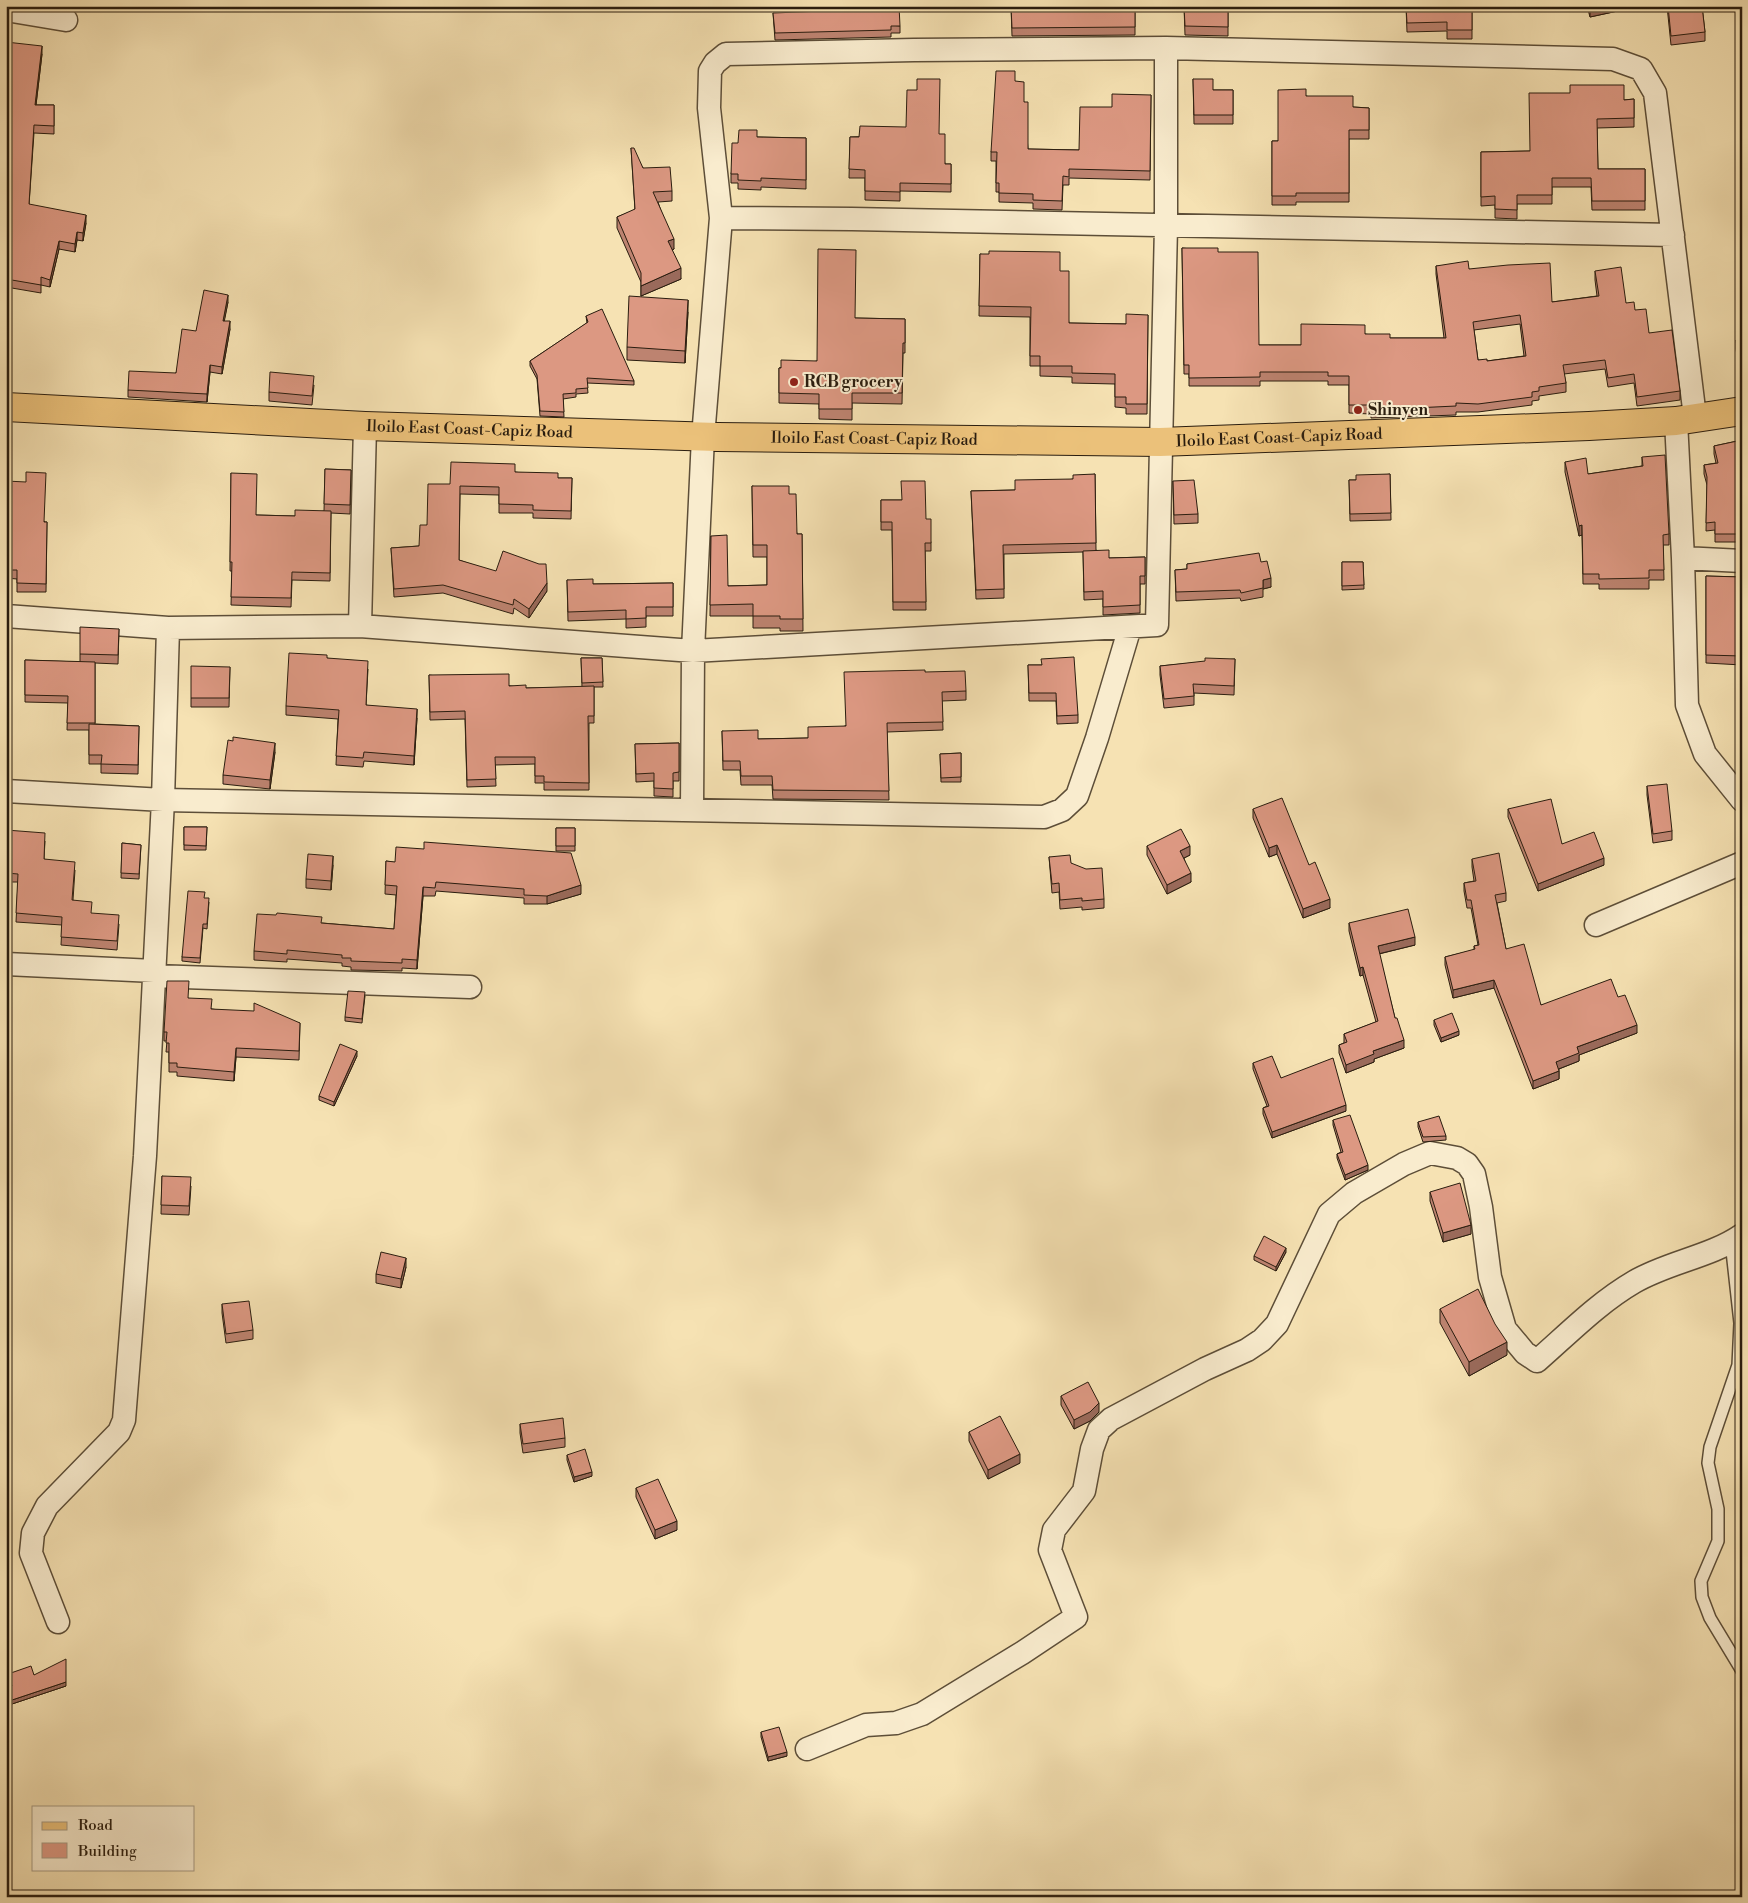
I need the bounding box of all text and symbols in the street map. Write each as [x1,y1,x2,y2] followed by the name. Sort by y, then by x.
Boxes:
[804,372,903,392] place label: RCB grocery
[788,376,800,388] marker: RCB grocery
[1368,400,1428,420] place label: Shinyen
[1352,404,1364,416] marker: Shinyen
[366,416,573,442] street label: Iloilo East Coast-Capiz Road
[1176,424,1383,451] street label: Iloilo East Coast-Capiz Road
[771,428,978,450] street label: Iloilo East Coast-Capiz Road
[32,1806,195,1870] legend
[78,1816,113,1835] text: Road
[77,1842,137,1861] text: Building

